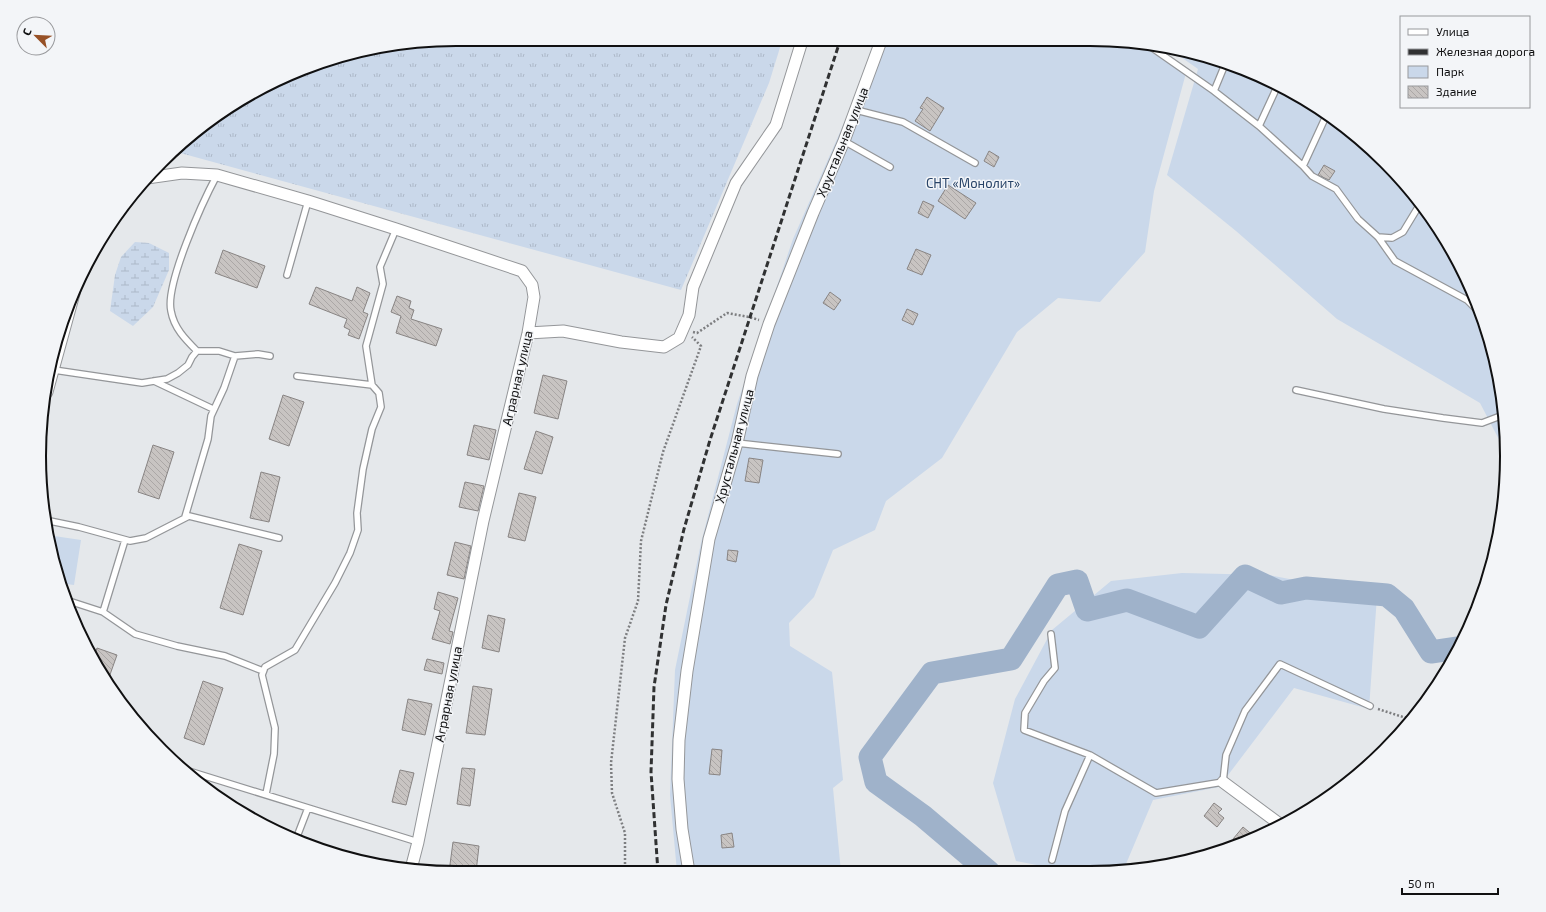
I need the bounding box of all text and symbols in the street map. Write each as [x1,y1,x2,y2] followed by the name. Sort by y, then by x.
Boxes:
[16,16,56,56] north arrow
[1400,16,1530,108] legend
[1436,24,1469,38] text: Улица
[19,26,34,37] text: С
[1436,44,1535,58] text: Железная дорога
[1436,64,1465,78] text: Парк
[1436,84,1477,98] text: Здание
[813,85,871,199] street label: Хрустальная улица
[926,175,1020,191] park label: СНТ «Монолит»
[498,329,536,427] street label: Аграрная улица
[711,387,757,505] street label: Хрустальная улица
[431,645,465,743] street label: Аграрная улица
[1402,870,1498,896] scale bar
[1408,876,1435,890] text: 50 m

